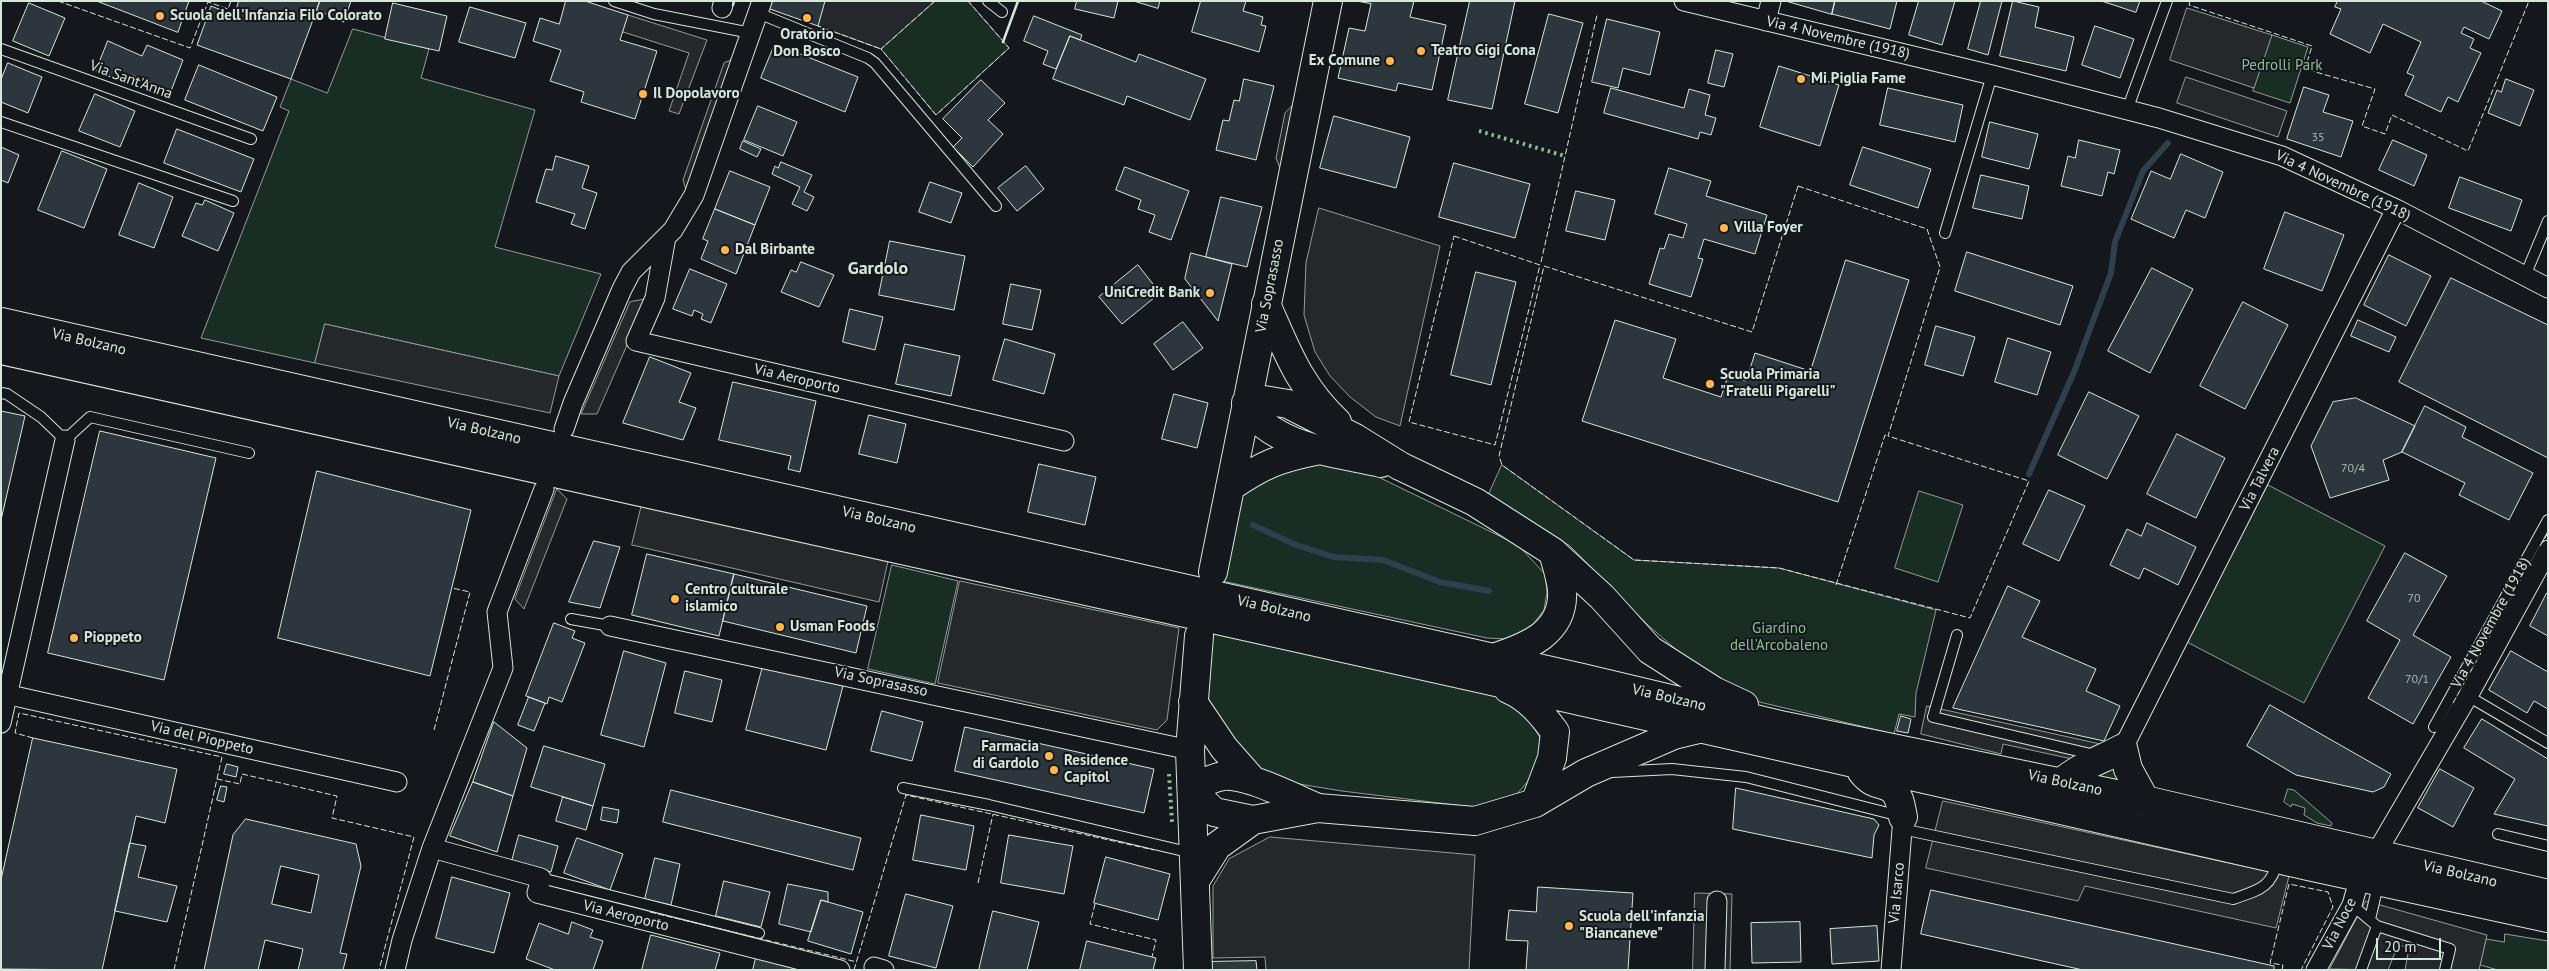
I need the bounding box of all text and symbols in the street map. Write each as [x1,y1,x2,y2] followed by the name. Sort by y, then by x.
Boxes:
[170,7,382,25] place label: Scuola dell'Infanzia Filo Colorato
[154,10,166,22] marker: Scuola dell'Infanzia Filo Colorato
[801,12,813,24] marker: Oratorio Don Bosco
[1764,13,1912,63] street label: Via 4 Novembre (1918)
[773,26,841,61] place label: Oratorio Don Bosco
[1431,42,1536,60] place label: Teatro Gigi Cona
[1415,45,1427,57] marker: Teatro Gigi Cona
[1309,52,1380,70] place label: Ex Comune
[1384,55,1396,67] marker: Ex Comune
[87,57,175,103] street label: Via Sant'Anna
[2241,57,2323,75] park label: Pedrolli Park
[1811,70,1906,88] place label: Mi Piglia Fame
[1795,73,1807,85] marker: Mi Piglia Fame
[653,85,740,103] place label: Il Dopolavoro
[637,88,649,100] marker: Il Dopolavoro
[2311,131,2325,145] house number: 35
[2273,147,2413,225] street label: Via 4 Novembre (1918)
[1734,219,1803,237] place label: Villa Foyer
[1718,222,1730,234] marker: Villa Foyer
[1252,238,1288,334] street label: Via Soprasasso
[735,241,815,259] place label: Dal Birbante
[719,244,731,256] marker: Dal Birbante
[848,258,908,280] district label: Gardolo
[1104,284,1200,302] place label: UniCredit Bank
[1204,287,1216,299] marker: UniCredit Bank
[50,325,128,359] street label: Via Bolzano
[752,360,842,398] street label: Via Aeroporto
[1720,366,1836,401] place label: Scuola Primaria "Fratelli Pigarelli"
[1704,378,1716,390] marker: Scuola Primaria "Fratelli Pigarelli"
[445,414,523,448] street label: Via Bolzano
[2236,444,2284,514] street label: Via Talvera
[2341,462,2365,476] house number: 70/4
[840,503,918,537] street label: Via Bolzano
[2448,554,2534,692] street label: Via 4 Novembre (1918)
[685,581,788,616] place label: Centro culturale islamico
[1235,592,1313,626] street label: Via Bolzano
[2407,592,2421,606] house number: 70
[669,593,681,605] marker: Centro culturale islamico
[790,618,875,636] place label: Usman Foods
[1730,620,1828,655] park label: Giardino dell'Arcobaleno
[774,621,786,633] marker: Usman Foods
[84,629,142,647] place label: Pioppeto
[68,632,80,644] marker: Pioppeto
[833,663,929,701] street label: Via Soprasasso
[2405,673,2429,687] house number: 70/1
[1630,681,1708,715] street label: Via Bolzano
[149,717,255,759] street label: Via del Pioppeto
[973,738,1039,773] place label: Farmacia di Gardolo
[1043,750,1055,762] marker: Farmacia di Gardolo
[1064,752,1128,787] place label: Residence Capitol
[1048,764,1060,776] marker: Residence Capitol
[2026,766,2104,800] street label: Via Bolzano
[2421,857,2499,891] street label: Via Bolzano
[1885,862,1909,924] street label: Via Isarco
[2319,895,2361,953] street label: Via Noce
[581,897,671,935] street label: Via Aeroporto
[1579,908,1705,943] place label: Scuola dell'infanzia "Biancaneve"
[1563,920,1575,932] marker: Scuola dell'infanzia "Biancaneve"
[2379,928,2444,960] scale bar
[2384,937,2417,956] text: 20 m

